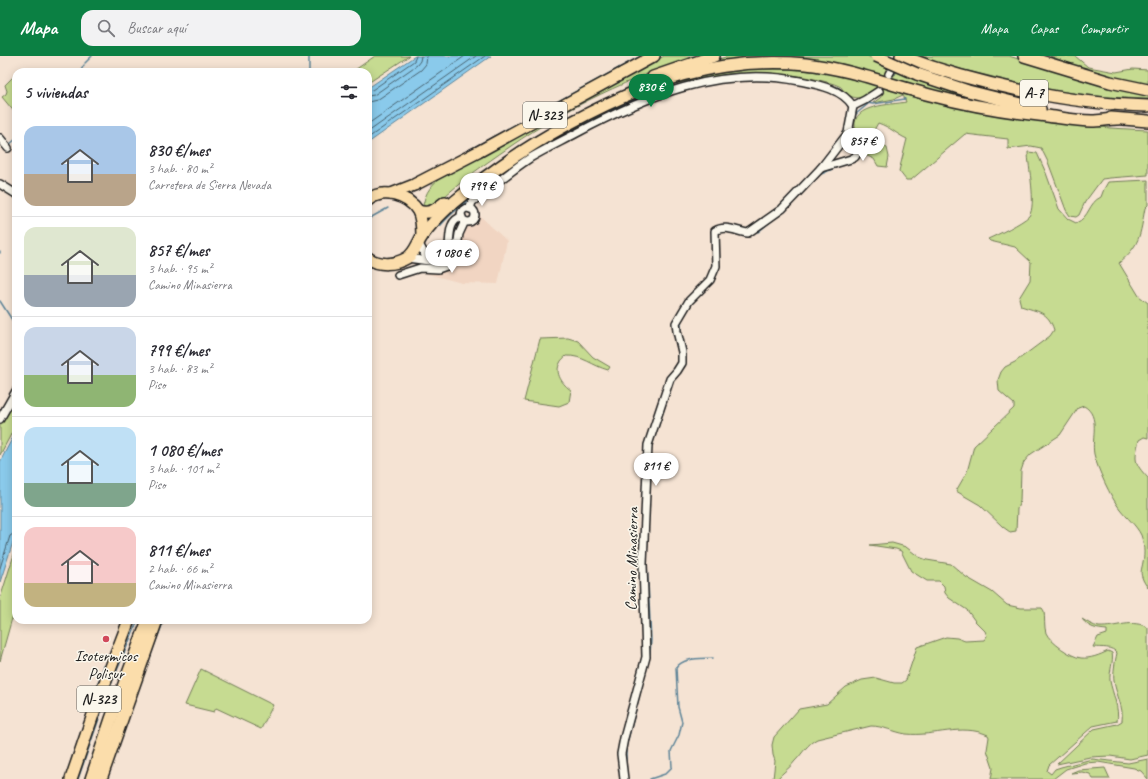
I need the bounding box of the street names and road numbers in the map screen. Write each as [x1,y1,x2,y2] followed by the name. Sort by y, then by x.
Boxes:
[1020,80,1048,106] road number: A-7
[523,102,567,128] road number: N-323
[621,506,643,611] street label: Camino Minasierra
[77,686,121,712] road number: N-323

